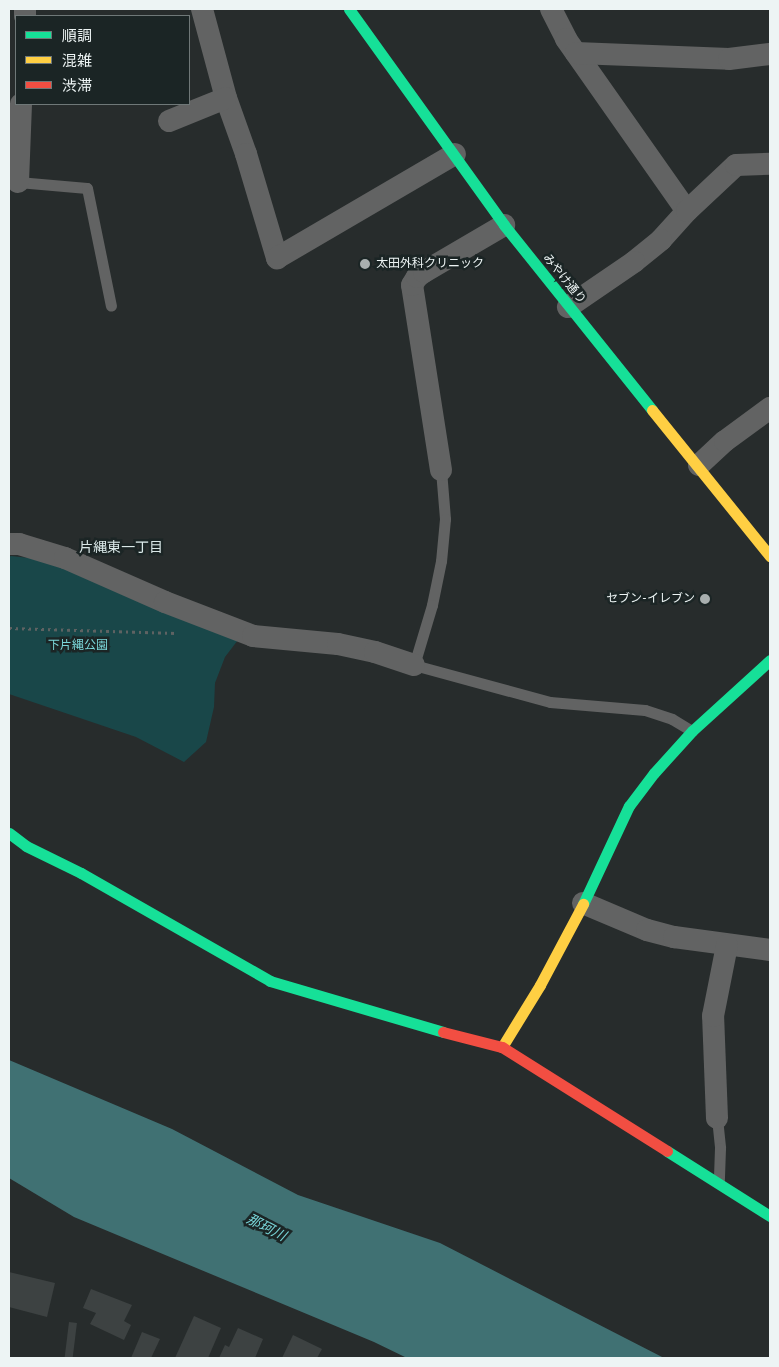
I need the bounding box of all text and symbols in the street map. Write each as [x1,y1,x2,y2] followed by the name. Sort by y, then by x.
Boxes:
[15,15,190,105] legend
[62,27,92,45] text: 順調
[62,52,92,70] text: 混雑
[62,77,92,95] text: 渋滞
[540,251,588,307] street label: みやけ通り
[358,257,372,271] marker: 太田外科クリニック
[376,257,484,271] place label: 太田外科クリニック
[79,540,163,556] district label: 片縄東一丁目
[606,592,695,606] place label: セブン-イレブン
[699,593,711,605] marker: セブン-イレブン
[48,639,108,653] park label: 下片縄公園
[243,1211,289,1245] water label: 那珂川

